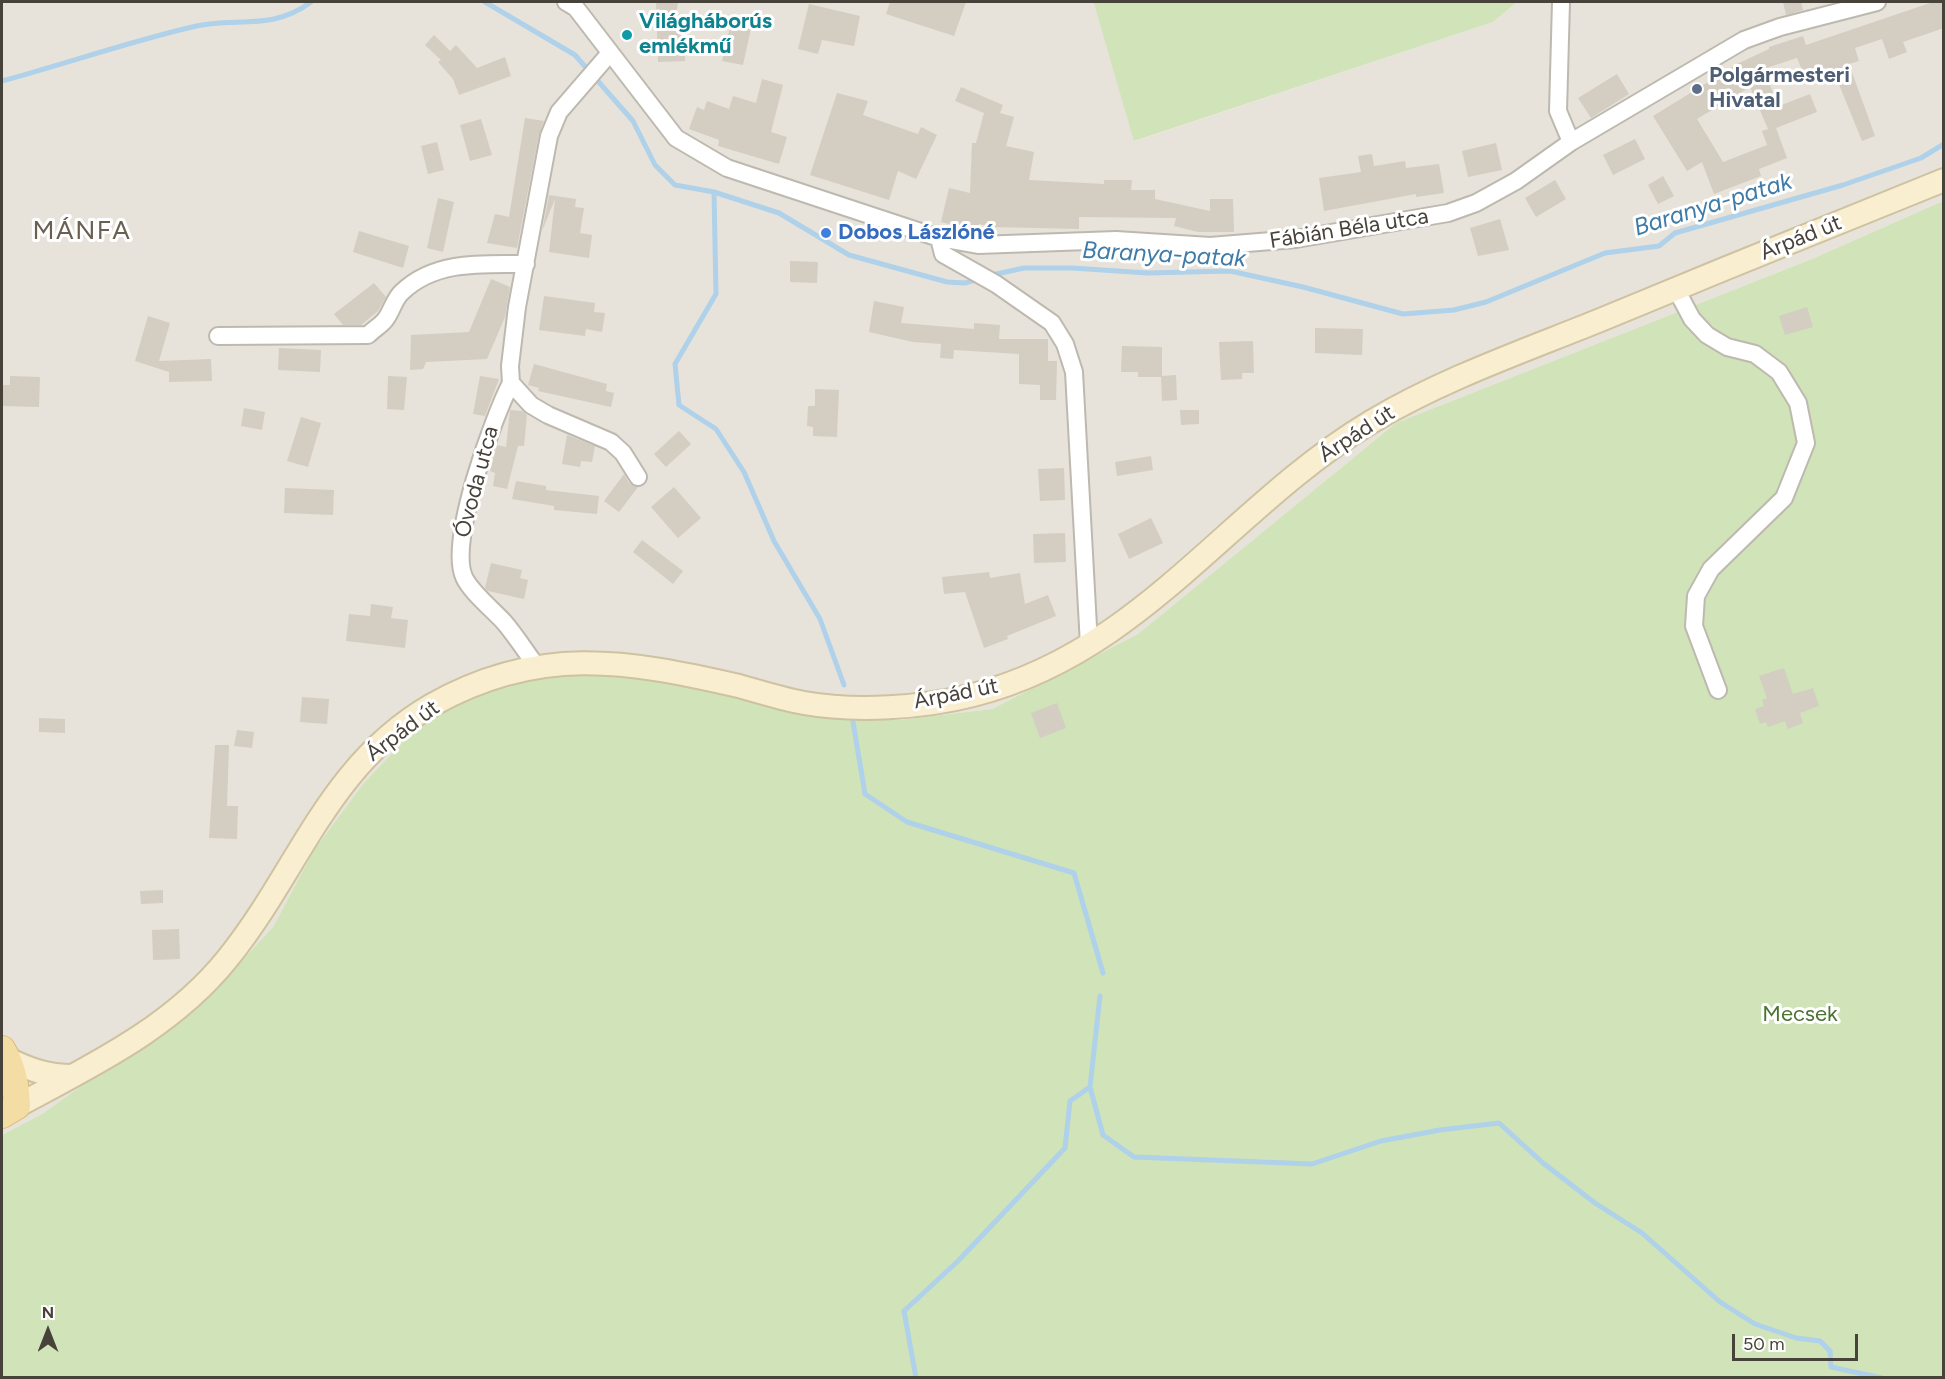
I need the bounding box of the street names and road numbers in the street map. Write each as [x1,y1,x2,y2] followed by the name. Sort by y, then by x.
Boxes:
[1268,203,1430,255] street label: Fábián Béla utca
[1756,210,1846,266] street label: Árpád út
[1314,400,1400,468] street label: Árpád út
[449,423,505,541] street label: Óvoda utca
[912,673,1000,715] street label: Árpád út
[361,695,445,767] street label: Árpád út

